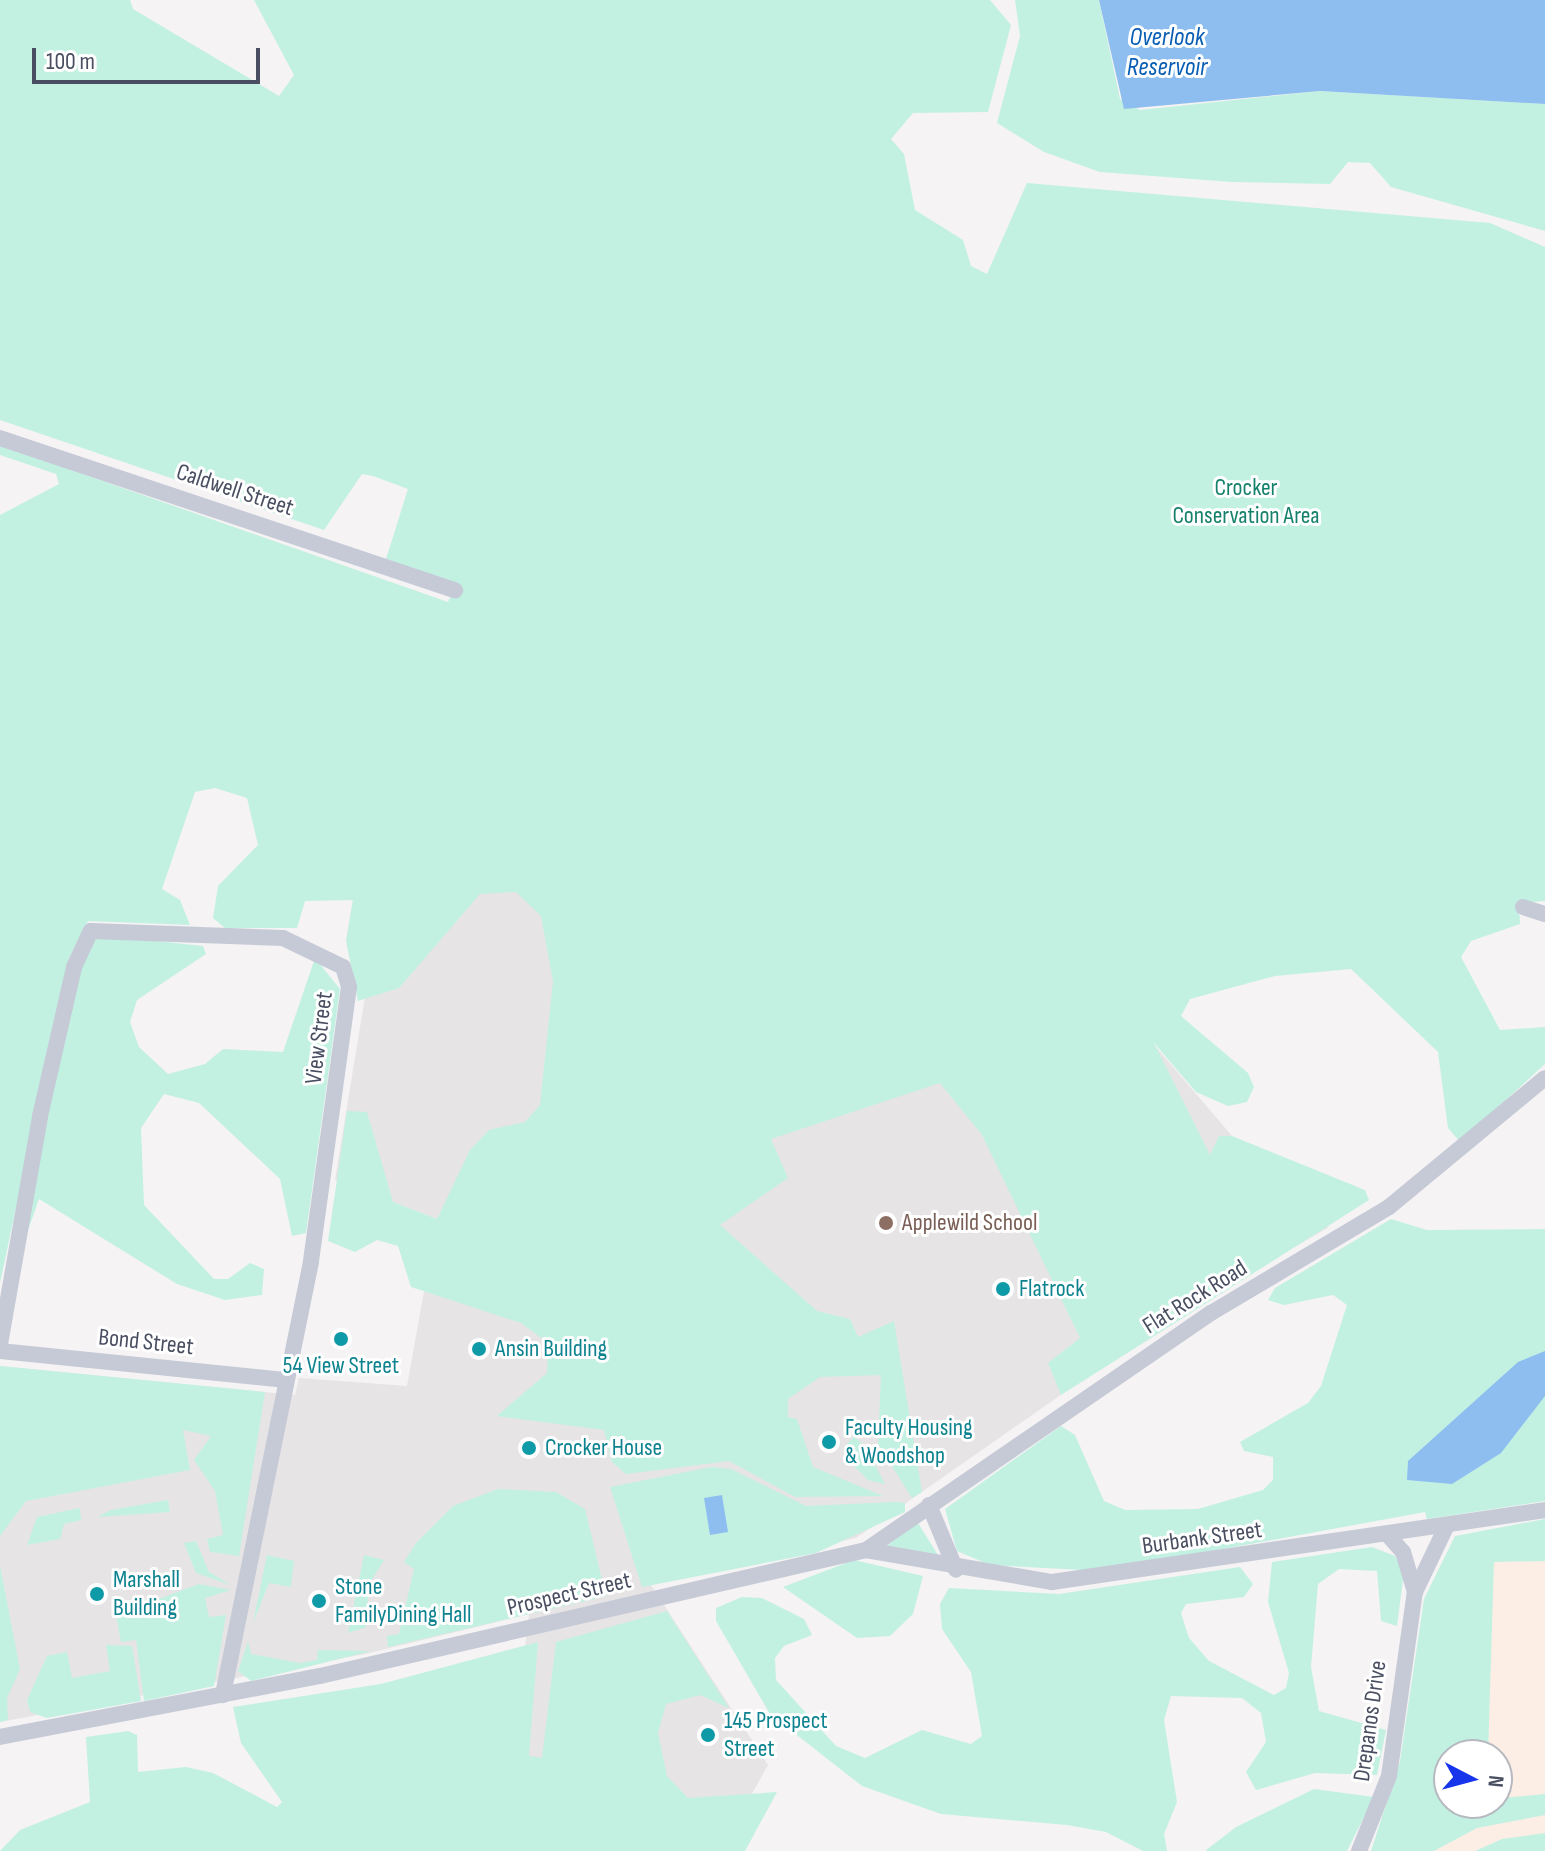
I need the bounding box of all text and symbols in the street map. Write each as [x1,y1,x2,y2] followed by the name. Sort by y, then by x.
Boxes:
[1127,22,1207,84] water label: Overlook Reservoir
[36,32,264,82] scale bar
[46,47,95,76] text: 100 m
[173,458,297,522] street label: Caldwell Street
[1172,474,1320,530] park label: Crocker Conservation Area
[299,990,339,1086] street label: View Street
[902,1209,1037,1237] place label: Applewild School
[877,1214,895,1232] marker: Applewild School
[1138,1254,1252,1340] street label: Flat Rock Road
[1019,1275,1084,1303] place label: Flatrock
[994,1280,1012,1298] marker: Flatrock
[97,1323,195,1361] street label: Bond Street
[332,1330,350,1348] marker: 54 View Street
[495,1335,607,1363] place label: Ansin Building
[470,1340,488,1358] marker: Ansin Building
[283,1352,399,1380] place label: 54 View Street
[845,1414,973,1470] place label: Faculty Housing & Woodshop
[820,1433,838,1451] marker: Faculty Housing & Woodshop
[545,1434,662,1462] place label: Crocker House
[520,1439,538,1457] marker: Crocker House
[1140,1515,1264,1561] street label: Burbank Street
[113,1566,180,1622] place label: Marshall Building
[504,1566,634,1622] street label: Prospect Street
[335,1573,472,1629] place label: Stone FamilyDining Hall
[88,1585,106,1603] marker: Marshall Building
[310,1592,328,1610] marker: Stone FamilyDining Hall
[1347,1659,1393,1783] street label: Drepanos Drive
[724,1707,828,1763] place label: 145 Prospect Street
[699,1726,717,1744] marker: 145 Prospect Street
[1433,1739,1513,1819] north arrow
[1481,1774,1509,1789] text: N

